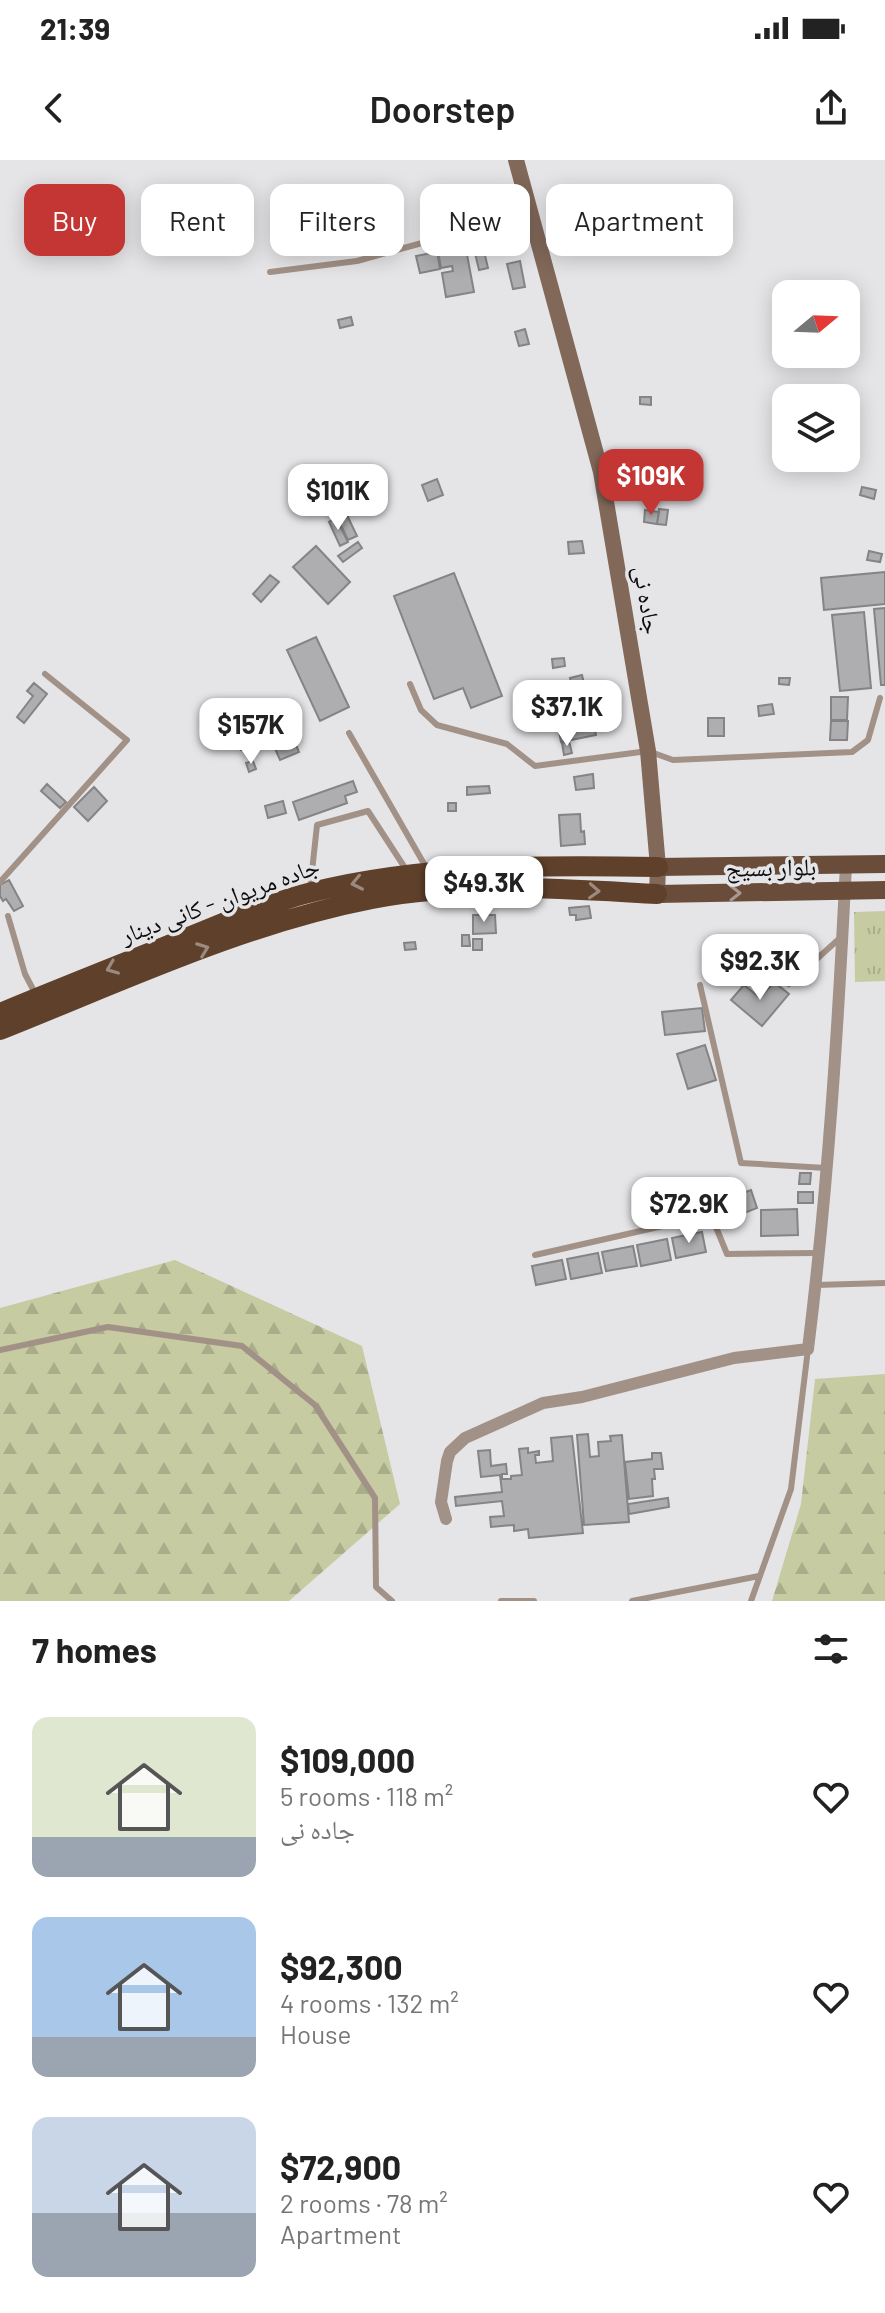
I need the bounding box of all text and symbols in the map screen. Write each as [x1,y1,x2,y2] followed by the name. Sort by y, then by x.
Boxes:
[40,10,110,46] text: 21:39
[32,86,76,130] icon: back
[809,86,853,130] icon: share
[369,87,516,130] text: Doorstep
[24,184,125,256] chip: Buy
[141,184,254,256] chip: Rent
[270,184,404,256] chip: Filters
[420,184,530,256] chip: New
[546,184,733,256] chip: Apartment
[772,280,860,368] north arrow
[772,280,860,472] map controls
[772,384,860,472] button: layers
[595,449,707,517] pin: $109K
[617,459,685,490] text: $109K
[282,464,394,532] pin: $101K
[306,474,370,505] text: $101K
[628,563,668,636] street label: جاده نی
[502,680,632,748] pin: $37.1K
[531,690,603,721] text: $37.1K
[195,698,307,766] pin: $157K
[217,708,285,739] text: $157K
[115,850,323,950] street label: جاده مریوان - کانی دینار
[725,851,817,884] street label: بلوار بسیج
[419,856,549,924] pin: $49.3K
[443,866,525,897] text: $49.3K
[351,874,364,891] one-way arrow
[588,882,601,899] one-way arrow
[729,884,742,901] one-way arrow
[695,934,825,1002] pin: $92.3K
[195,943,209,959] one-way arrow
[720,944,800,975] text: $92.3K
[106,958,120,974] one-way arrow
[624,1177,754,1245] pin: $72.9K
[649,1187,729,1218] text: $72.9K
[809,1627,853,1671] icon: filters
[32,1629,157,1670] text: 7 homes
[280,1739,415,1780] text: $109,000
[96,1749,192,1845] icon: home
[809,1775,853,1819] icon: heart
[280,1780,453,1811] text: 5 rooms · 118 m²
[280,1813,355,1844] text: جاده نی
[280,1946,403,1987] text: $92,300
[96,1949,192,2045] icon: home
[809,1975,853,2019] icon: heart
[280,1987,459,2018] text: 4 rooms · 132 m²
[280,2018,351,2049] text: House
[280,2146,401,2187] text: $72,900
[96,2149,192,2245] icon: home
[809,2175,853,2219] icon: heart
[280,2187,448,2218] text: 2 rooms · 78 m²
[280,2218,401,2249] text: Apartment

